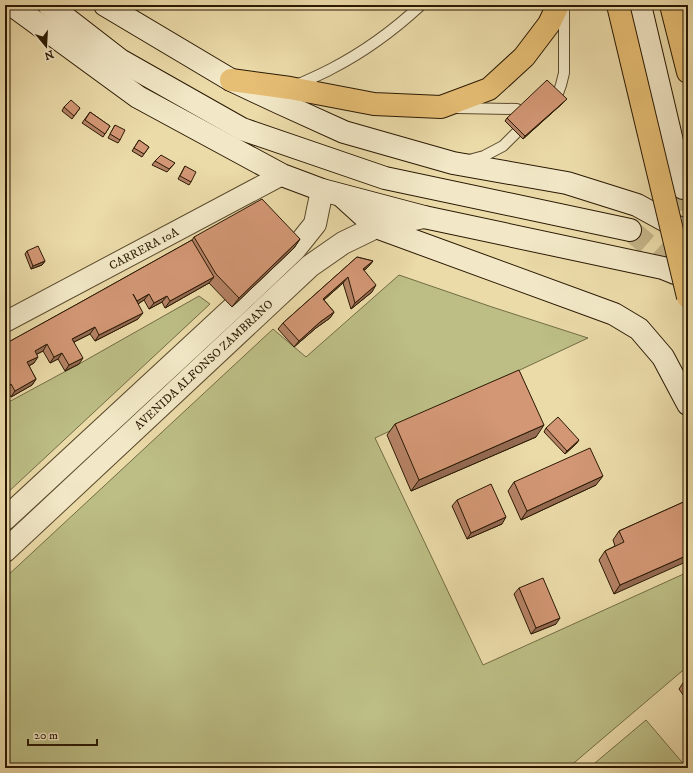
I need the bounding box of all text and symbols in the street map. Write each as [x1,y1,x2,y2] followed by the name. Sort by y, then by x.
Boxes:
[26,26,66,66] north arrow
[42,47,55,63] text: N
[107,224,182,274] street label: CARRERA 10A
[132,297,276,433] street label: AVENIDA ALFONSO ZAMBRANO
[28,721,97,747] scale bar
[34,728,58,743] text: 20 m

